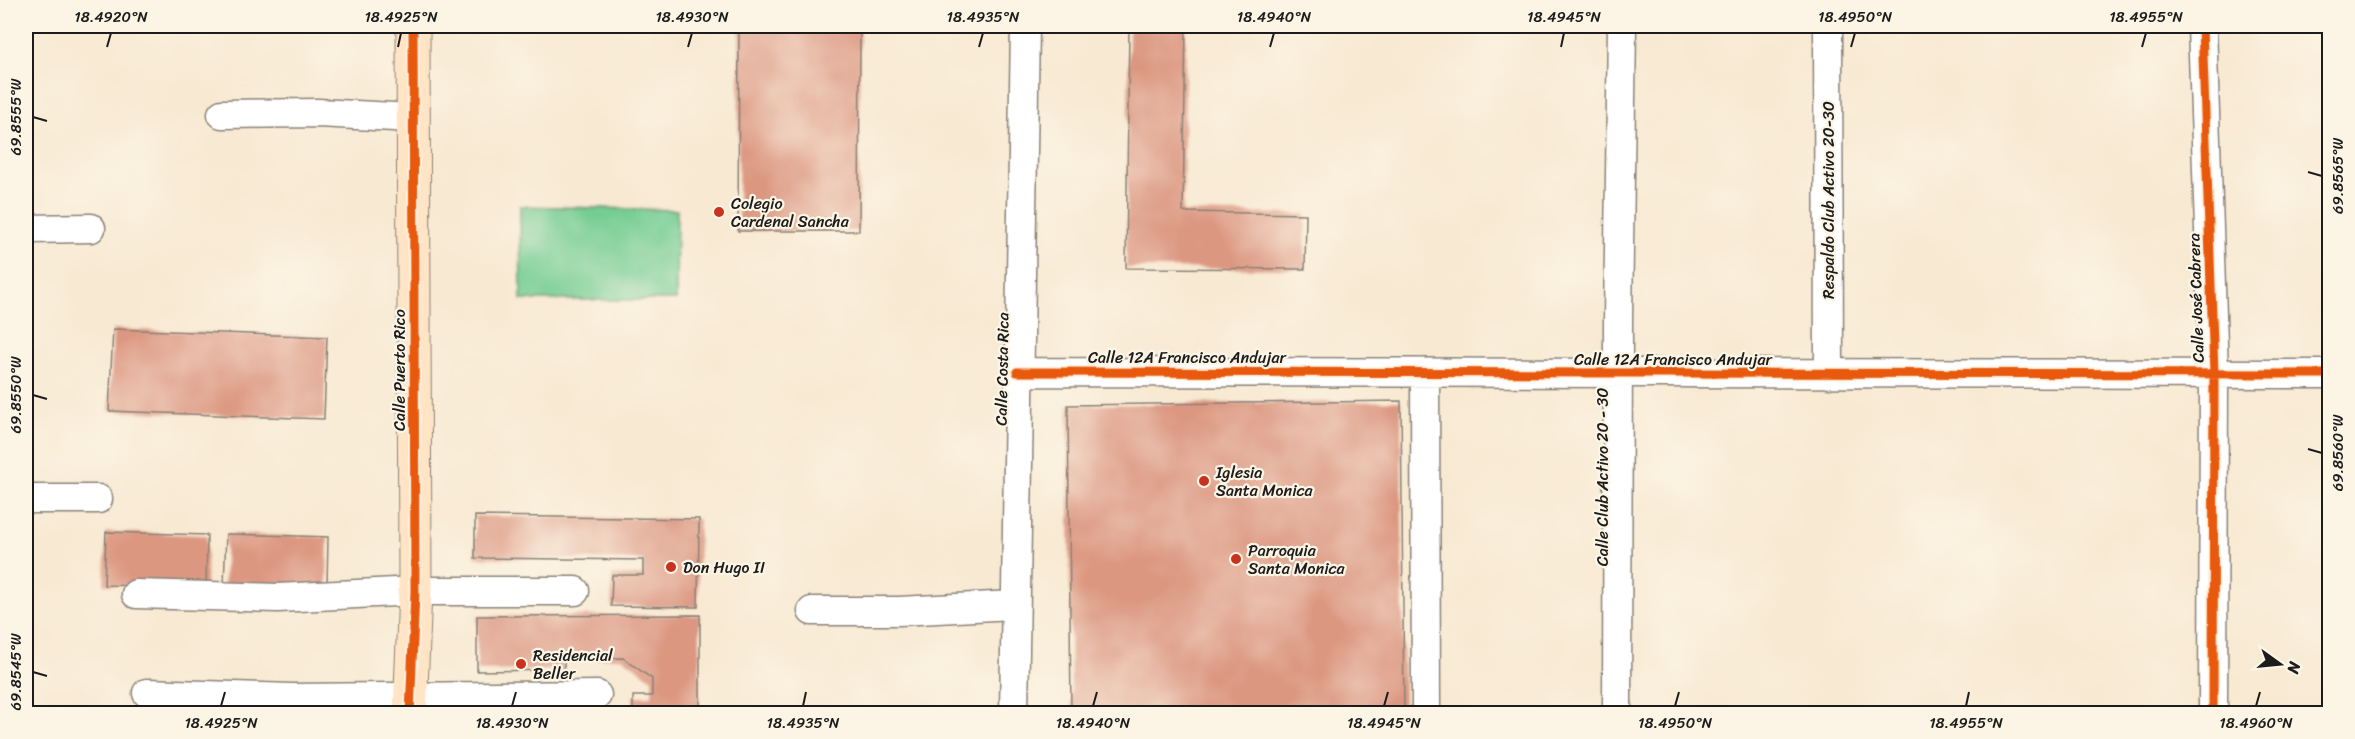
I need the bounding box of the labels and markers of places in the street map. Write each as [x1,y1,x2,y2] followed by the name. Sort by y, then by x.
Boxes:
[731,189,850,236] place label: Colegio Cardenal Sancha
[712,205,726,219] marker: Colegio Cardenal Sancha
[1215,458,1314,505] place label: Iglesia Santa Monica
[1197,474,1211,488] marker: Iglesia Santa Monica
[1248,536,1346,583] place label: Parroquia Santa Monica
[1229,552,1243,566] marker: Parroquia Santa Monica
[683,553,765,582] place label: Don Hugo II
[664,560,678,574] marker: Don Hugo II
[533,641,613,688] place label: Residencial Beller
[514,657,528,671] marker: Residencial Beller

